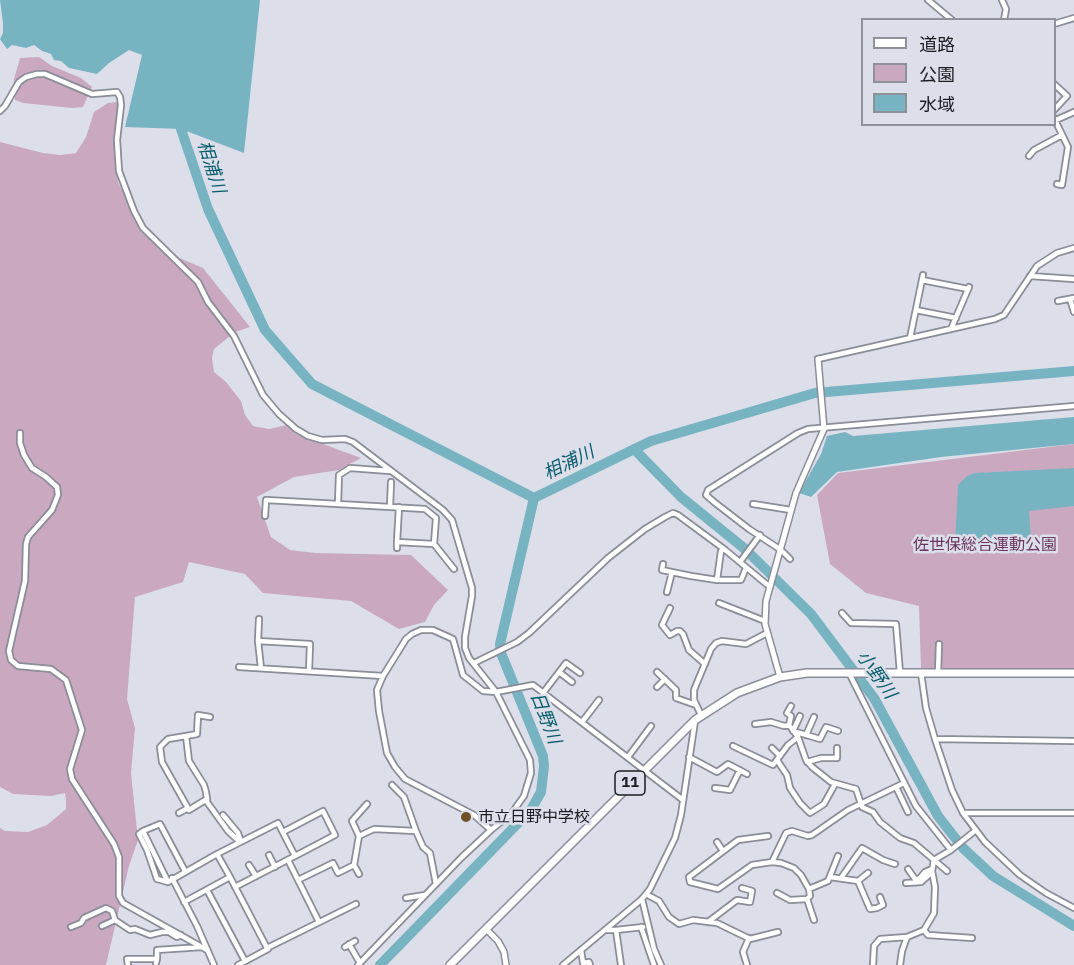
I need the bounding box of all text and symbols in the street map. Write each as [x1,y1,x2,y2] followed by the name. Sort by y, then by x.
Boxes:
[861,18,1056,126] legend
[919,33,955,56] text: 道路
[919,63,955,86] text: 公園
[919,93,955,116] text: 水域
[192,138,230,196] water label: 相浦川
[540,441,598,485] water label: 相浦川
[913,535,1057,555] park label: 佐世保総合運動公園
[852,647,900,703] water label: 小野川
[525,689,565,747] water label: 日野川
[615,771,645,795] road number: 11
[478,807,590,827] place label: 市立日野中学校
[459,810,473,824] marker: 市立日野中学校

